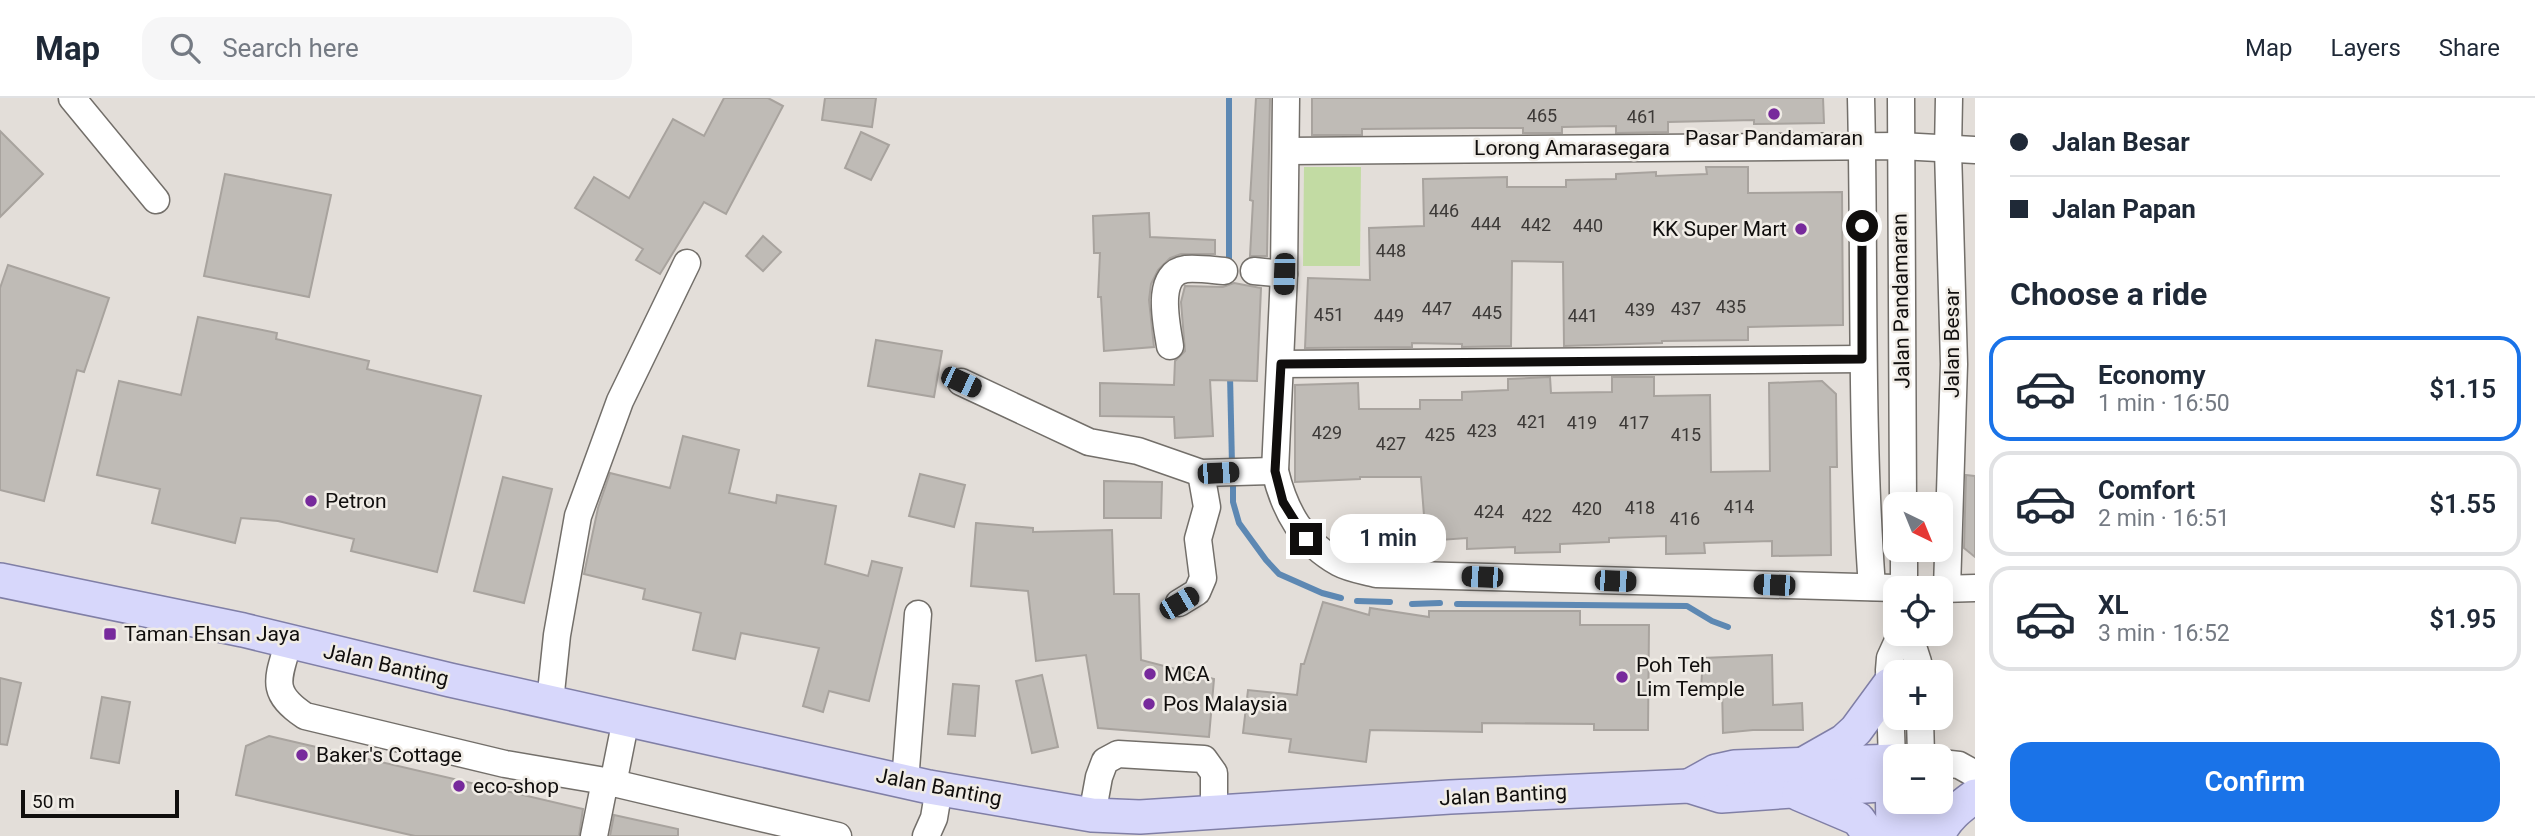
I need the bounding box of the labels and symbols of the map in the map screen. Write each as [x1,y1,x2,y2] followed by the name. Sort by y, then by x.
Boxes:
[1527,105,1557,126] house number: 465
[1627,106,1657,127] house number: 461
[1766,106,1782,122] marker: Pasar Pandamaran
[1685,126,1863,150] place label: Pasar Pandamaran
[1474,136,1670,160] street label: Lorong Amarasegara
[1429,200,1459,221] house number: 446
[1846,210,1878,242] route start
[1471,213,1501,234] house number: 444
[1887,213,1915,389] street label: Jalan Pandamaran
[1521,214,1551,235] house number: 442
[1573,215,1603,236] house number: 440
[1652,217,1787,241] place label: KK Super Mart
[1793,221,1809,237] marker: KK Super Mart
[1376,240,1406,261] house number: 448
[1273,253,1296,295] car
[1940,288,1964,398] street label: Jalan Besar
[1716,296,1746,317] house number: 435
[1422,298,1452,319] house number: 447
[1671,298,1701,319] house number: 437
[1625,299,1655,320] house number: 439
[1472,302,1502,323] house number: 445
[1314,304,1344,325] house number: 451
[1374,305,1404,326] house number: 449
[1568,305,1598,326] house number: 441
[938,364,985,400] car
[1517,411,1547,432] house number: 421
[1567,412,1597,433] house number: 419
[1619,412,1649,433] house number: 417
[1467,420,1497,441] house number: 423
[1312,422,1342,443] house number: 429
[1425,424,1455,445] house number: 425
[1671,424,1701,445] house number: 415
[1376,433,1406,454] house number: 427
[1197,461,1240,485] car
[325,489,387,513] place label: Petron
[1883,492,1953,562] north arrow
[303,493,319,509] marker: Petron
[1724,496,1754,517] house number: 414
[1625,497,1655,518] house number: 418
[1572,498,1602,519] house number: 420
[1474,501,1504,522] house number: 424
[1522,505,1552,526] house number: 422
[1670,508,1700,529] house number: 416
[1330,514,1446,564] callout: 1 min
[1290,523,1322,555] route end
[1461,566,1504,588] car
[1594,570,1637,592] car
[1753,574,1796,596] car
[1156,583,1203,623] car
[124,622,300,646] place label: Taman Ehsan Jaya
[102,626,118,642] marker: Taman Ehsan Jaya
[321,639,451,691] street label: Jalan Banting
[1636,653,1745,701] place label: Poh Teh Lim Temple
[1164,662,1210,686] place label: MCA
[1142,666,1158,682] marker: MCA
[1614,669,1630,685] marker: Poh Teh Lim Temple
[1163,692,1288,716] place label: Pos Malaysia
[1141,696,1157,712] marker: Pos Malaysia
[316,743,462,767] place label: Baker's Cottage
[294,747,310,763] marker: Baker's Cottage
[874,763,1004,811] street label: Jalan Banting
[473,774,559,798] place label: eco-shop
[451,778,467,794] marker: eco-shop
[1439,780,1567,810] street label: Jalan Banting
[21,787,178,819] scale bar

